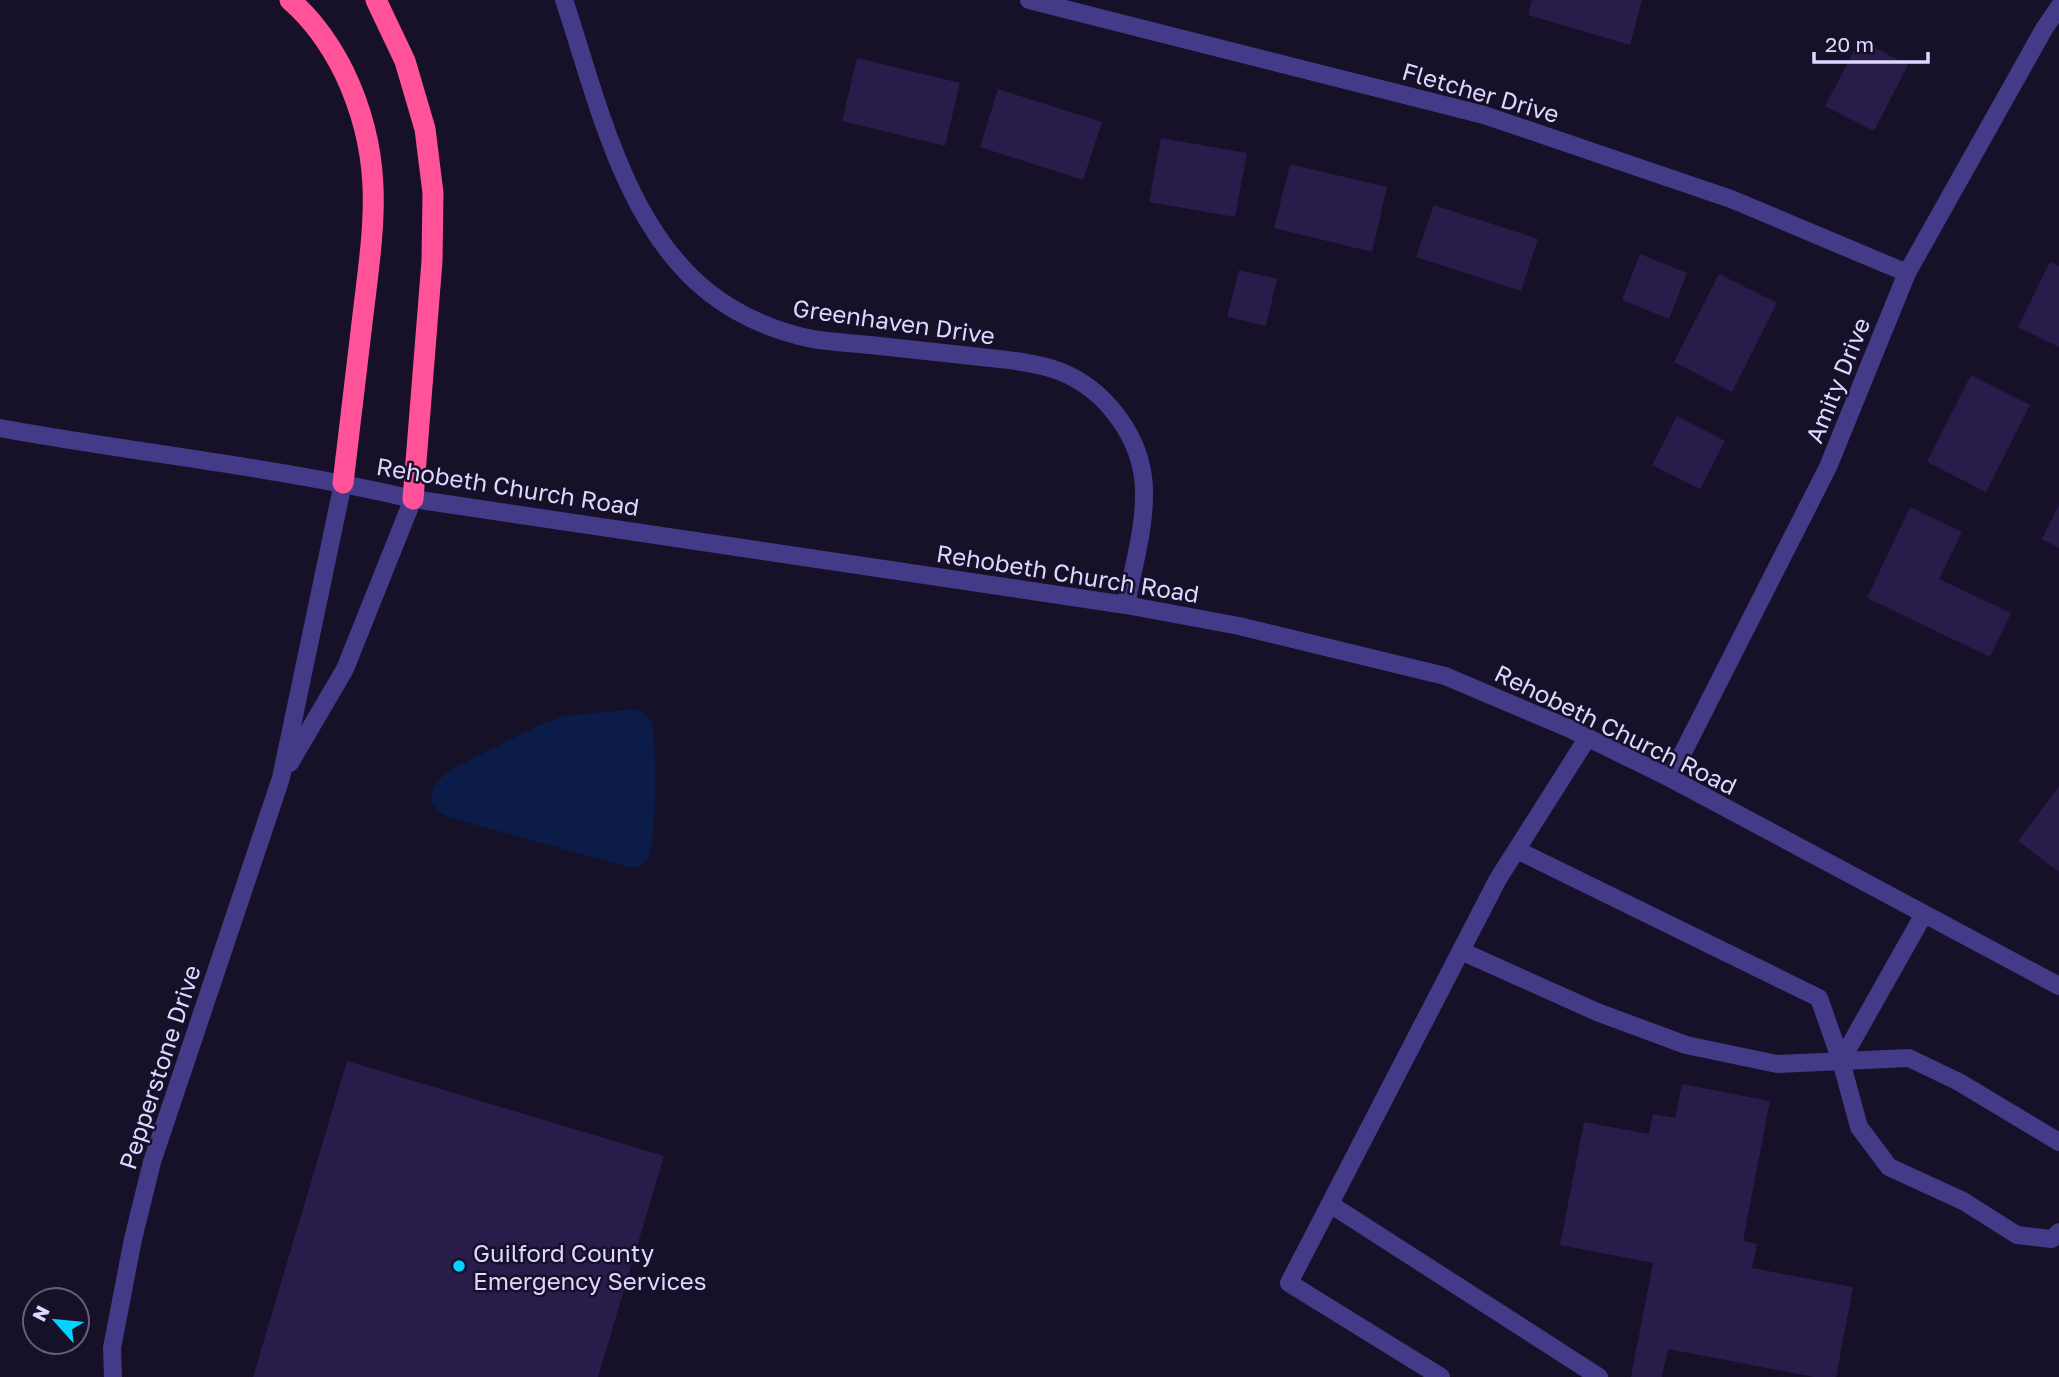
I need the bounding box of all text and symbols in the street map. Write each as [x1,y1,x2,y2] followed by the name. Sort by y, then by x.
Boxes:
[1814,21,1928,65] scale bar
[1825,31,1874,57] text: 20 m
[1399,56,1563,128] street label: Fletcher Drive
[791,292,997,350] street label: Greenhaven Drive
[1799,313,1875,447] street label: Amity Drive
[375,451,641,521] street label: Rehobeth Church Road
[935,538,1201,608] street label: Rehobeth Church Road
[1490,658,1742,800] street label: Rehobeth Church Road
[112,961,206,1173] street label: Pepperstone Drive
[473,1238,706,1295] place label: Guilford County Emergency Services
[451,1258,467,1274] marker: Guilford County Emergency Services
[21,1286,91,1356] north arrow
[27,1301,54,1325] text: N

